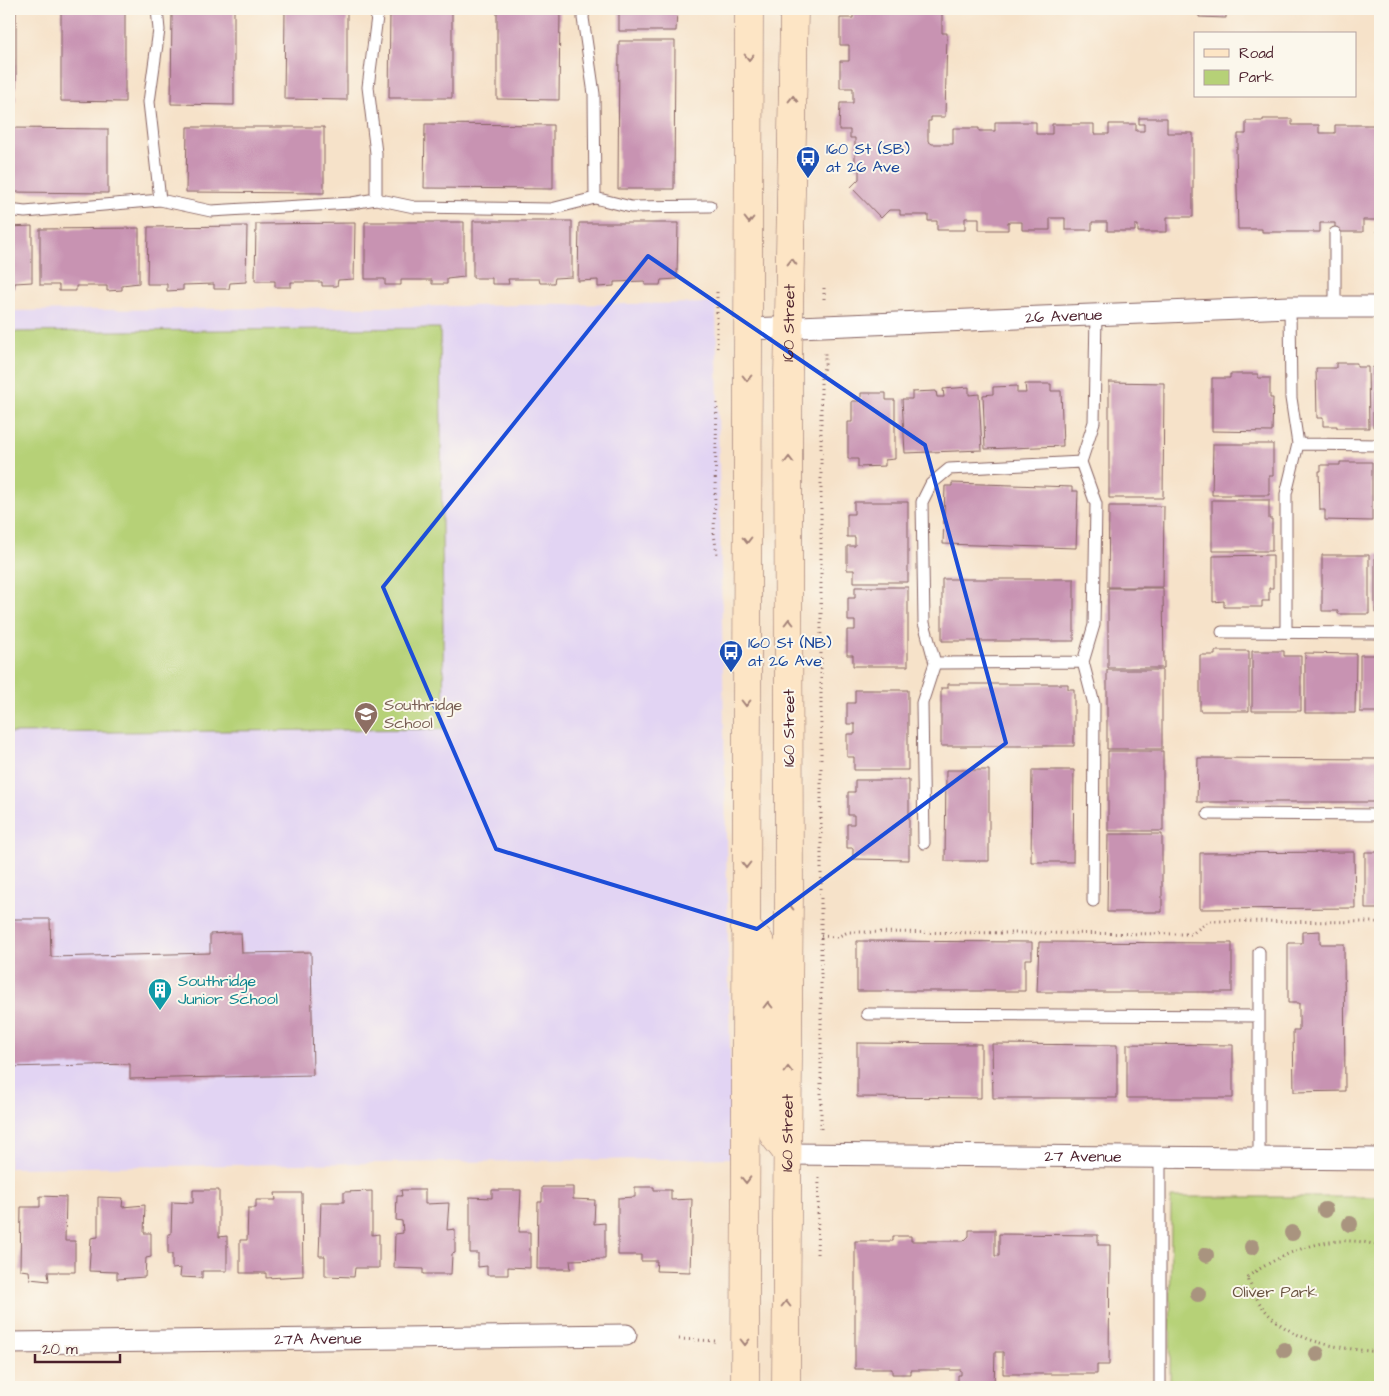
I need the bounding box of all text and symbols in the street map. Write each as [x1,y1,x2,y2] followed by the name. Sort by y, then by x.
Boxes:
[1194,32,1356,98] legend
[1239,43,1274,64] text: Road
[744,54,754,62] one-way arrow
[1239,67,1274,88] text: Park
[788,95,798,102] one-way arrow
[826,138,910,178] place label: 160 St (SB) at 26 Ave
[795,145,821,179] bus stop icon: 160 St (SB) at 26 Ave
[744,216,754,224] one-way arrow
[786,257,797,265] one-way arrow
[777,283,801,362] street label: 160 Street
[1025,304,1103,329] street label: 26 Avenue
[742,374,752,382] one-way arrow
[784,456,794,464] one-way arrow
[742,536,752,544] one-way arrow
[784,618,794,626] one-way arrow
[748,632,832,672] place label: 160 St (NB) at 26 Ave
[718,639,744,673] bus stop icon: 160 St (NB) at 26 Ave
[778,689,800,767] street label: 160 Street
[384,694,463,734] place label: Southridge School
[741,699,751,707] one-way arrow
[353,701,379,735] school or university icon: Southridge School
[741,862,751,869] one-way arrow
[784,903,794,911] one-way arrow
[178,970,278,1010] place label: Southridge Junior School
[147,977,173,1011] building icon: Southridge Junior School
[763,1001,773,1008] one-way arrow
[783,1066,793,1074] one-way arrow
[776,1093,799,1172] street label: 160 Street
[1044,1145,1122,1168] street label: 27 Avenue
[741,1176,751,1184] one-way arrow
[1233,1281,1318,1303] park label: Oliver Park
[781,1299,791,1307] one-way arrow
[274,1327,362,1351] street label: 27A Avenue
[35,1331,120,1363] scale bar
[740,1338,750,1346] one-way arrow
[42,1339,78,1360] text: 20 m

